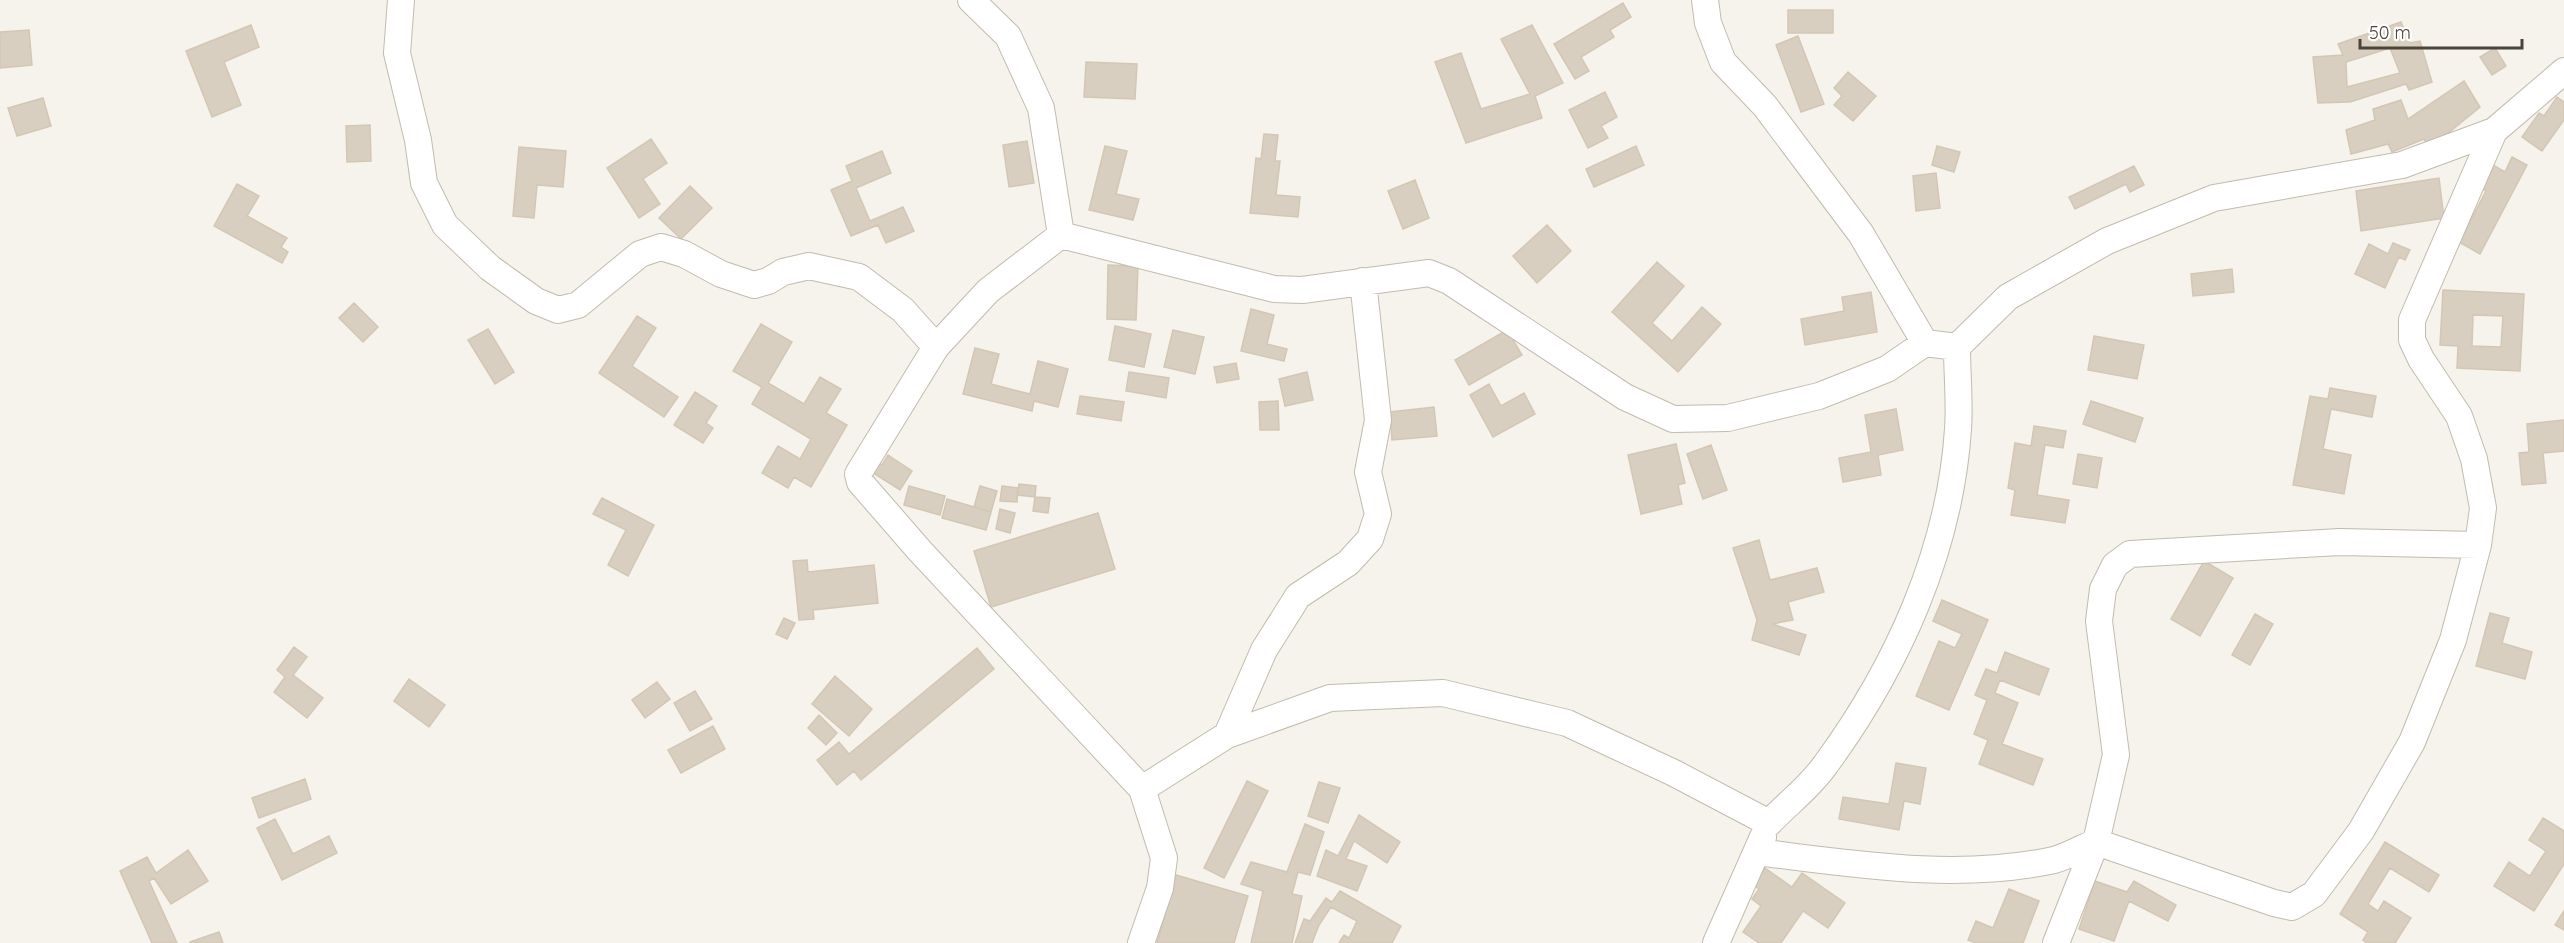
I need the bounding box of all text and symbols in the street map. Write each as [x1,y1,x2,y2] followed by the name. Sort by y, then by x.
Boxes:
[2360,12,2522,50] scale bar
[2369,21,2411,44] text: 50 m

